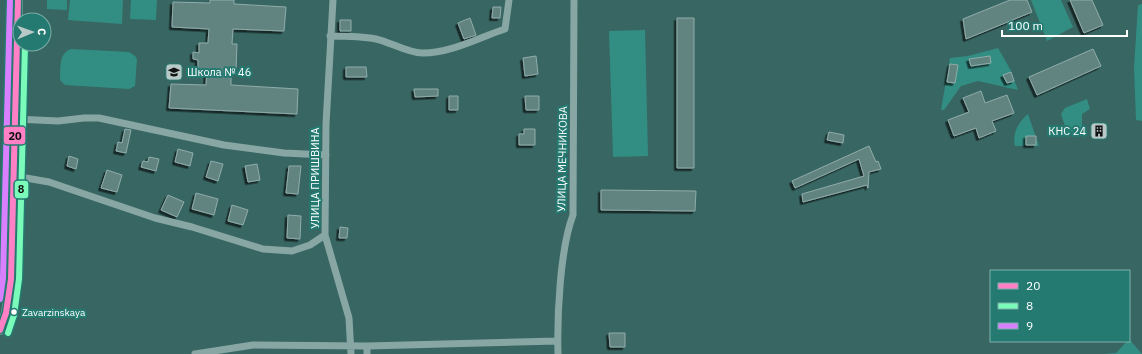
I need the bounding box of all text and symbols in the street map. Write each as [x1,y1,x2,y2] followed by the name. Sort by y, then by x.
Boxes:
[12,12,52,52] north arrow
[1002,12,1127,38] scale bar
[1008,18,1043,33] text: 100 m
[35,28,49,35] text: С
[164,62,184,82] school or university icon: Школа № 46
[187,65,251,79] place label: Школа № 46
[554,106,570,212] street label: УЛИЦА МЕЧНИКОВА
[1089,121,1109,141] building icon: КНС 24
[1048,124,1086,138] place label: КНС 24
[3,126,26,145] line badge: 20
[308,127,322,229] street label: УЛИЦА ПРИШВИНА
[8,129,22,143] text: 20
[14,180,29,199] line badge: 8
[18,182,25,196] text: 8
[990,270,1130,342] legend
[1026,278,1040,293] text: 20
[1026,298,1033,313] text: 8
[22,306,86,319] place label: Zavarzinskaya
[9,307,19,317] marker: Zavarzinskaya
[1026,318,1033,333] text: 9

